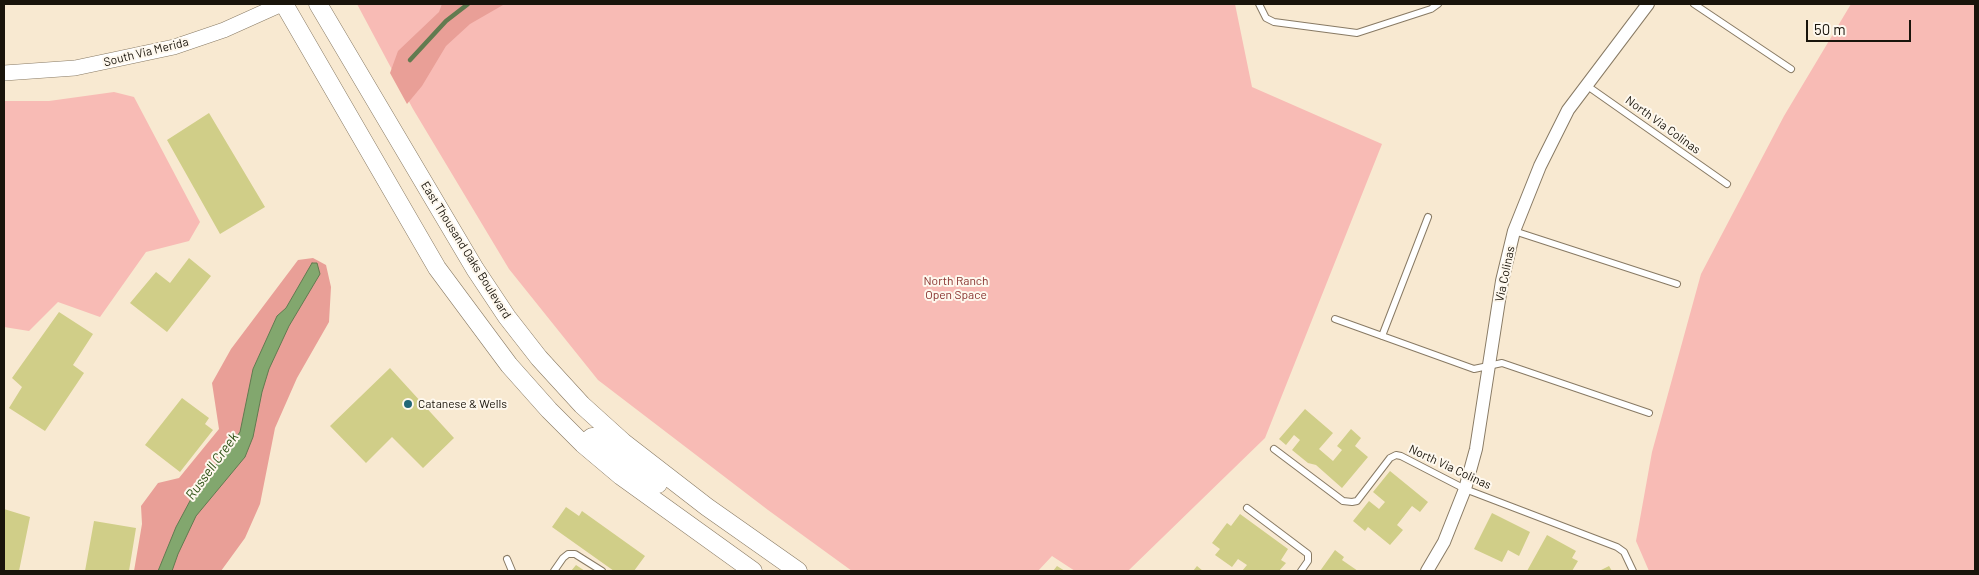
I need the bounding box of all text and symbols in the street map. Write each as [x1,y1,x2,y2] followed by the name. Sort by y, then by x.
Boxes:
[1809,10,1914,42] scale bar
[1814,20,1846,38] text: 50 m
[102,34,190,70] street label: South Via Merida
[1623,93,1703,157] street label: North Via Colinas
[418,179,514,321] street label: East Thousand Oaks Boulevard
[1492,245,1518,303] street label: Via Colinas
[924,274,988,302] park label: North Ranch Open Space
[418,397,507,411] place label: Catanese & Wells
[402,398,414,410] marker: Catanese & Wells
[182,429,242,503] water label: Russell Creek
[1407,442,1493,492] street label: North Via Colinas

